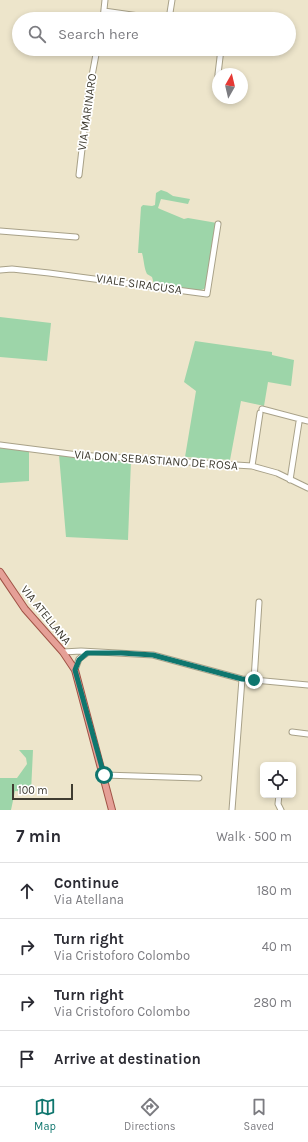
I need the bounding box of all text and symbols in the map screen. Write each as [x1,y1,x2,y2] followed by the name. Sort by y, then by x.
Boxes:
[12,12,296,56] search box
[26,23,48,45] icon: search
[58,25,139,43] text: Search here
[212,68,248,104] north arrow
[75,72,99,152] street label: VIA MARINARO
[95,271,183,297] street label: VIALE SIRACUSA
[74,447,238,473] street label: VIA DON SEBASTIANO DE ROSA
[18,583,74,648] street label: VIA ATELLANA
[245,671,263,689] route end
[260,762,296,798] map controls
[260,762,296,798] button: locate
[95,766,113,784] route start
[12,782,73,801] scale bar
[18,784,48,797] text: 100 m
[16,826,61,846] text: 7 min
[216,829,292,844] text: Walk · 500 m
[54,874,119,892] text: Continue
[16,880,38,902] icon: ahead
[257,883,292,898] text: 180 m
[54,892,124,907] text: Via Atellana
[54,930,124,948] text: Turn right
[16,936,38,958] icon: right
[262,939,292,954] text: 40 m
[54,948,190,963] text: Via Cristoforo Colombo
[54,986,124,1004] text: Turn right
[16,992,38,1014] icon: right
[254,995,292,1010] text: 280 m
[54,1004,190,1019] text: Via Cristoforo Colombo
[16,1048,38,1070] icon: arrive
[54,1050,201,1068] text: Arrive at destination
[34,1096,56,1133] tab: Map
[124,1096,176,1133] tab: Directions
[244,1096,274,1133] tab: Saved

